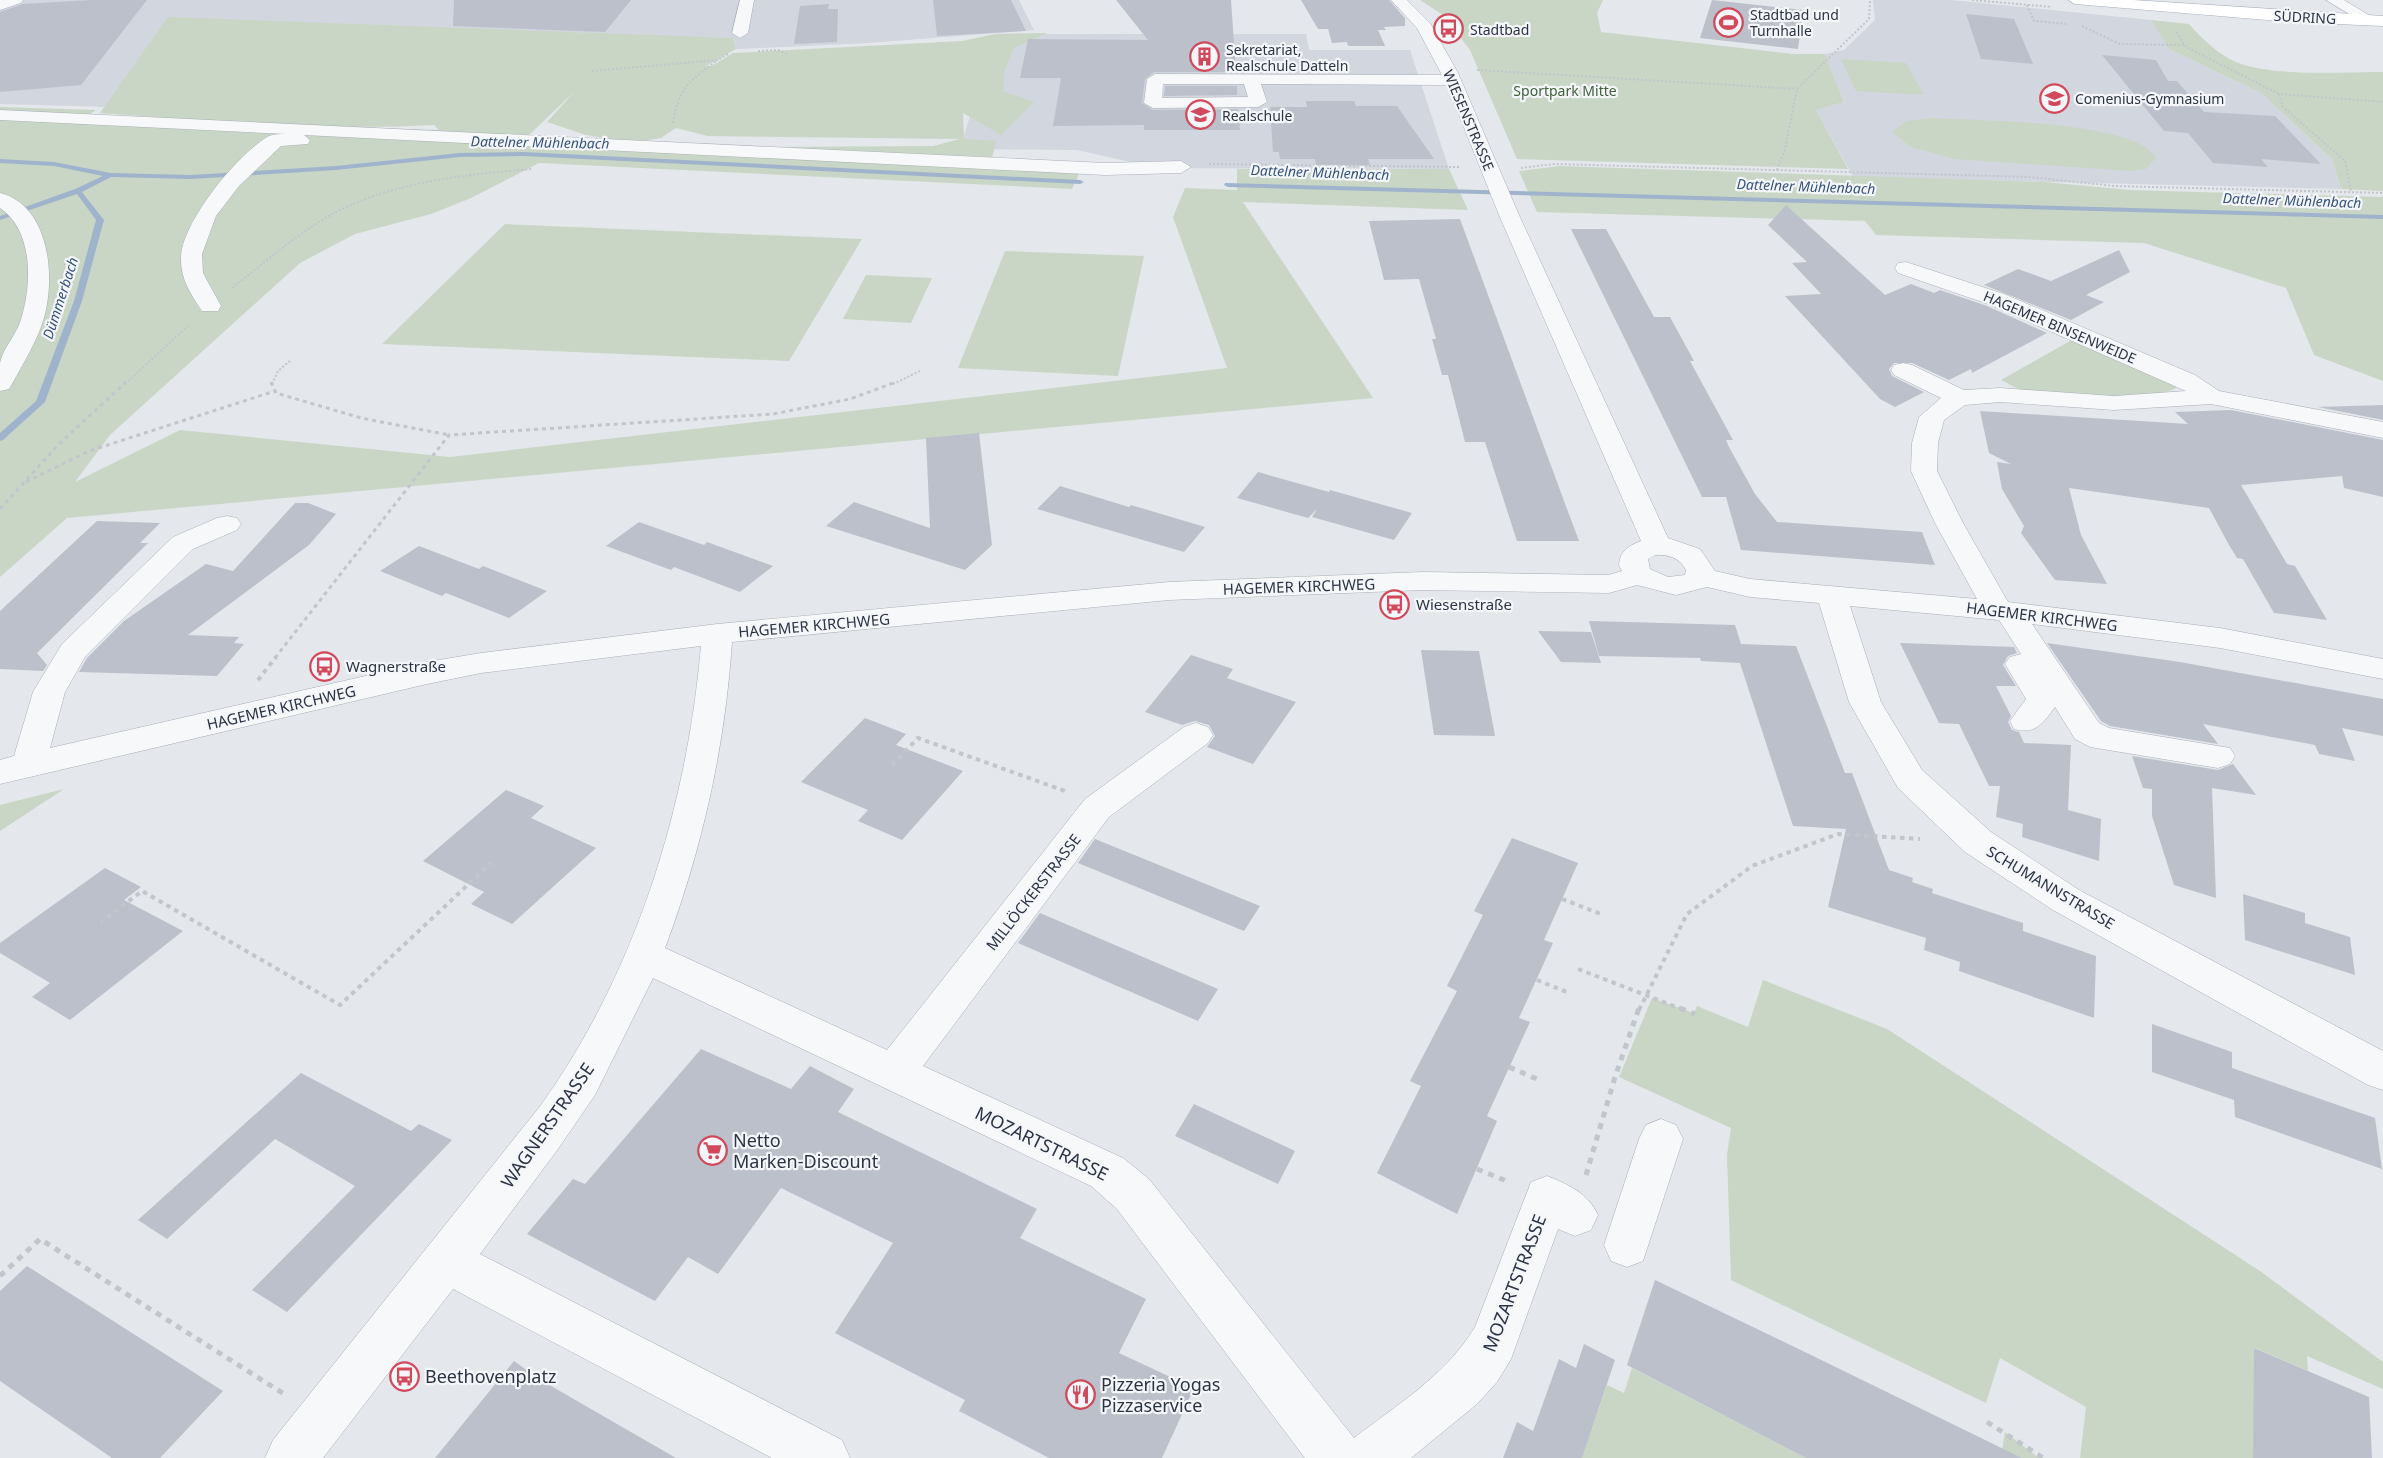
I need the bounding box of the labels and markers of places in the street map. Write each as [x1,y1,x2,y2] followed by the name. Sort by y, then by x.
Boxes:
[1750,5,1839,40] place label: Stadtbad und Turnhalle
[1713,6,1745,38] sports icon: Stadtbad und Turnhalle
[1433,13,1465,45] bus stop icon: Stadtbad
[1470,20,1529,39] place label: Stadtbad
[1226,40,1348,75] place label: Sekretariat, Realschule Datteln
[1189,41,1221,73] building icon: Sekretariat, Realschule Datteln
[2038,82,2070,114] school or university icon: Comenius-Gymnasium
[2075,89,2224,108] place label: Comenius-Gymnasium
[1185,99,1217,131] school or university icon: Realschule
[1222,106,1292,125] place label: Realschule
[1379,588,1411,620] bus stop icon: Wiesenstraße
[1416,594,1512,614] place label: Wiesenstraße
[309,650,341,682] bus stop icon: Wagnerstraße
[346,656,446,676] place label: Wagnerstraße
[733,1128,879,1173] place label: Netto Marken-Discount
[696,1134,728,1166] supermarket icon: Netto Marken-Discount
[388,1360,420,1392] bus stop icon: Beethovenplatz
[425,1364,556,1388] place label: Beethovenplatz
[1101,1372,1220,1417] place label: Pizzeria Yogas Pizzaservice
[1064,1378,1096,1410] restaurant icon: Pizzeria Yogas Pizzaservice

